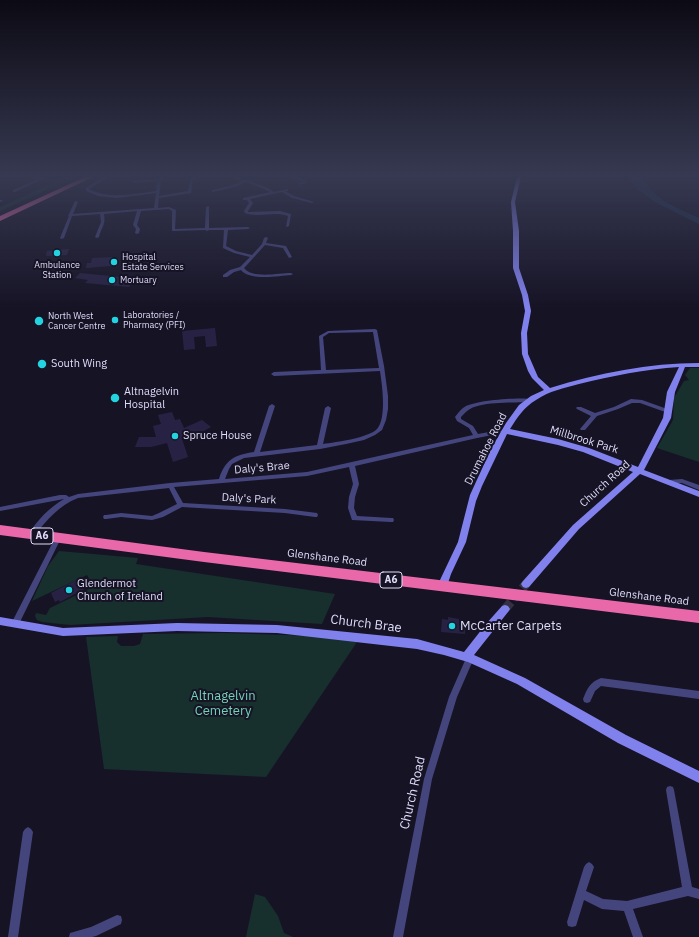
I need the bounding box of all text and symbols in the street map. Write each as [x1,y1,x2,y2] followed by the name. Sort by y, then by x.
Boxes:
[52,248,62,258] marker: Ambulance Station
[122,252,184,273] place label: Hospital Estate Services
[109,257,119,267] marker: Hospital Estate Services
[34,260,80,281] place label: Ambulance Station
[107,275,117,285] marker: Mortuary
[120,275,157,285] place label: Mortuary
[123,310,186,331] place label: Laboratories / Pharmacy (PFI)
[48,311,105,332] place label: North West Cancer Centre
[33,315,45,327] marker: North West Cancer Centre
[110,315,120,325] marker: Laboratories / Pharmacy (PFI)
[51,357,107,371] place label: South Wing
[36,358,48,370] marker: South Wing
[124,385,179,411] place label: Altnagelvin Hospital
[109,392,121,404] marker: Altnagelvin Hospital
[462,411,510,487] street label: Drumahoe Road
[548,423,620,457] street label: Millbrook Park
[183,429,252,443] place label: Spruce House
[170,431,180,441] marker: Spruce House
[577,458,633,510] street label: Church Road
[234,459,290,477] street label: Daly's Brae
[221,491,277,507] street label: Daly's Park
[31,528,53,544] road number: A6
[286,547,368,569] street label: Glenshane Road
[380,572,402,588] road number: A6
[77,577,163,603] place label: Glendermot Church of Ireland
[64,585,74,595] marker: Glendermot Church of Ireland
[608,586,690,608] street label: Glenshane Road
[329,612,403,636] street label: Church Brae
[460,618,562,634] place label: McCarter Carpets
[447,621,457,631] marker: McCarter Carpets
[190,688,256,719] park label: Altnagelvin Cemetery
[397,755,429,831] street label: Church Road

